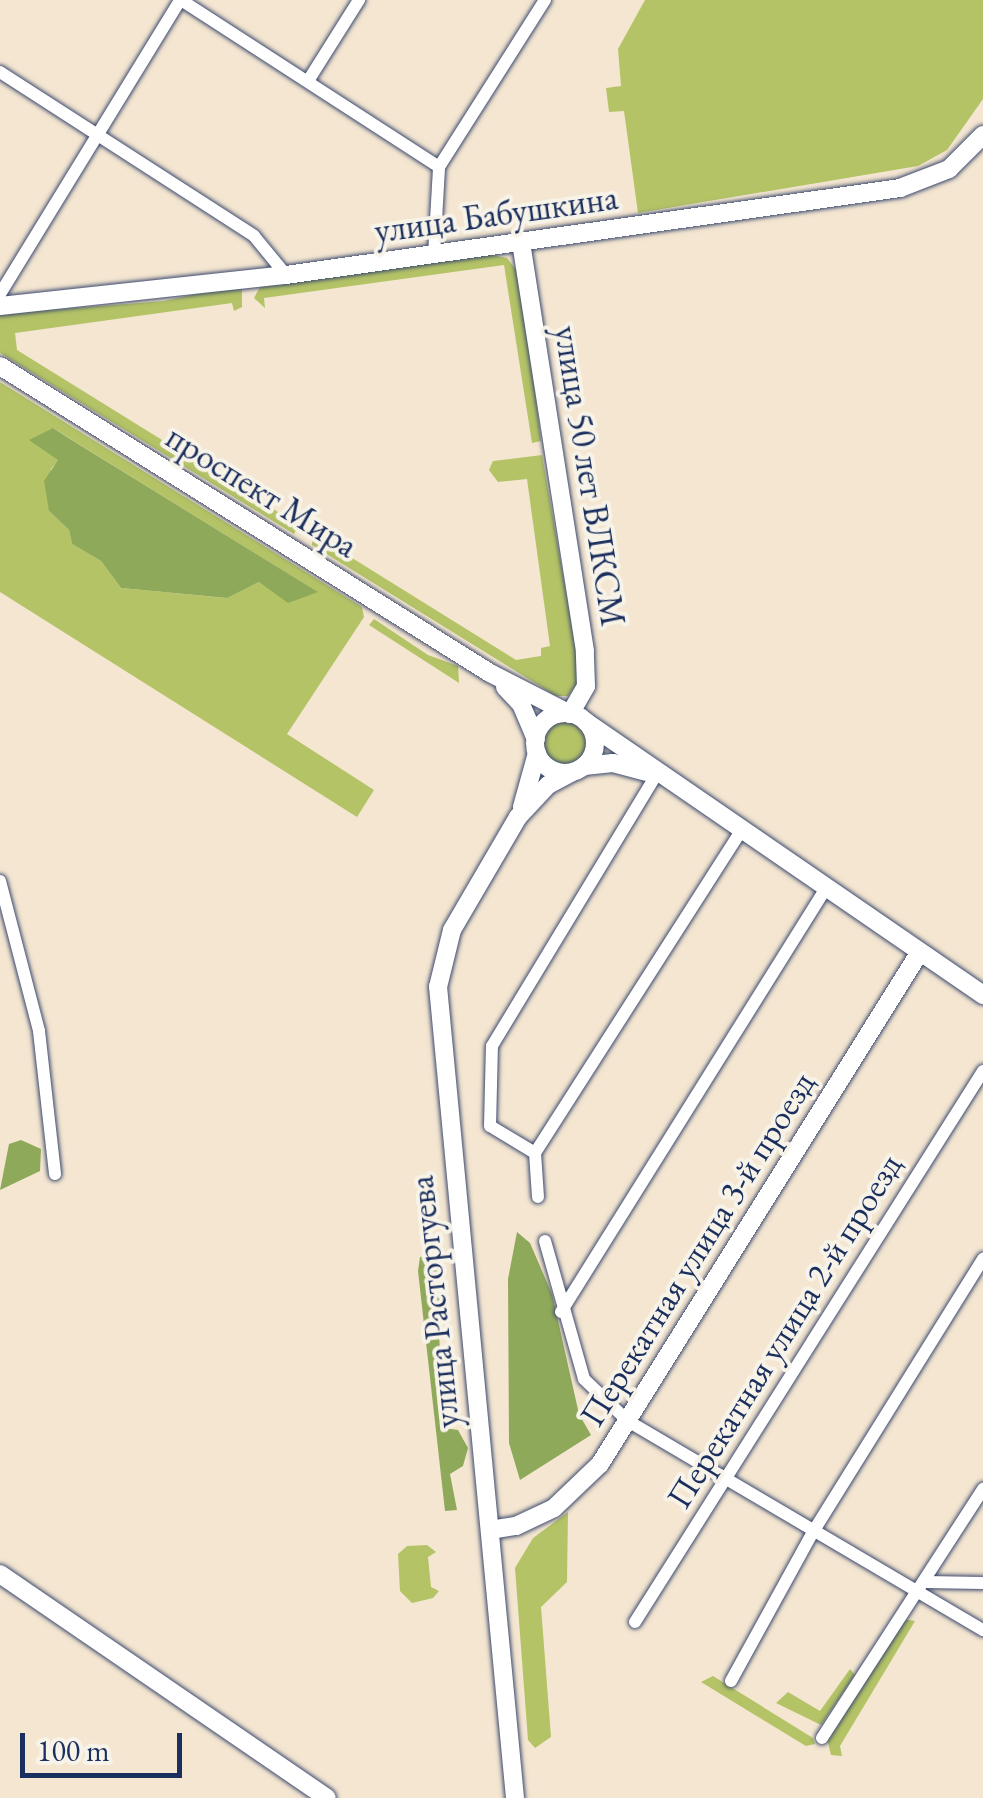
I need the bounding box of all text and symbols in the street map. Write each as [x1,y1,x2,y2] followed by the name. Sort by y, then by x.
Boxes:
[372,176,620,252] street label: улица Бабушкина
[545,323,635,629] street label: улица 50 лет ВЛКСМ
[159,416,365,566] street label: проспект Мира
[571,1064,823,1434] street label: Перекатная улица 3-й проезд
[658,1146,910,1516] street label: Перекатная улица 2-й проезд
[400,1174,468,1430] street label: улица Расторгуева
[25,1713,188,1775] scale bar
[37,1731,110,1770] text: 100 m

